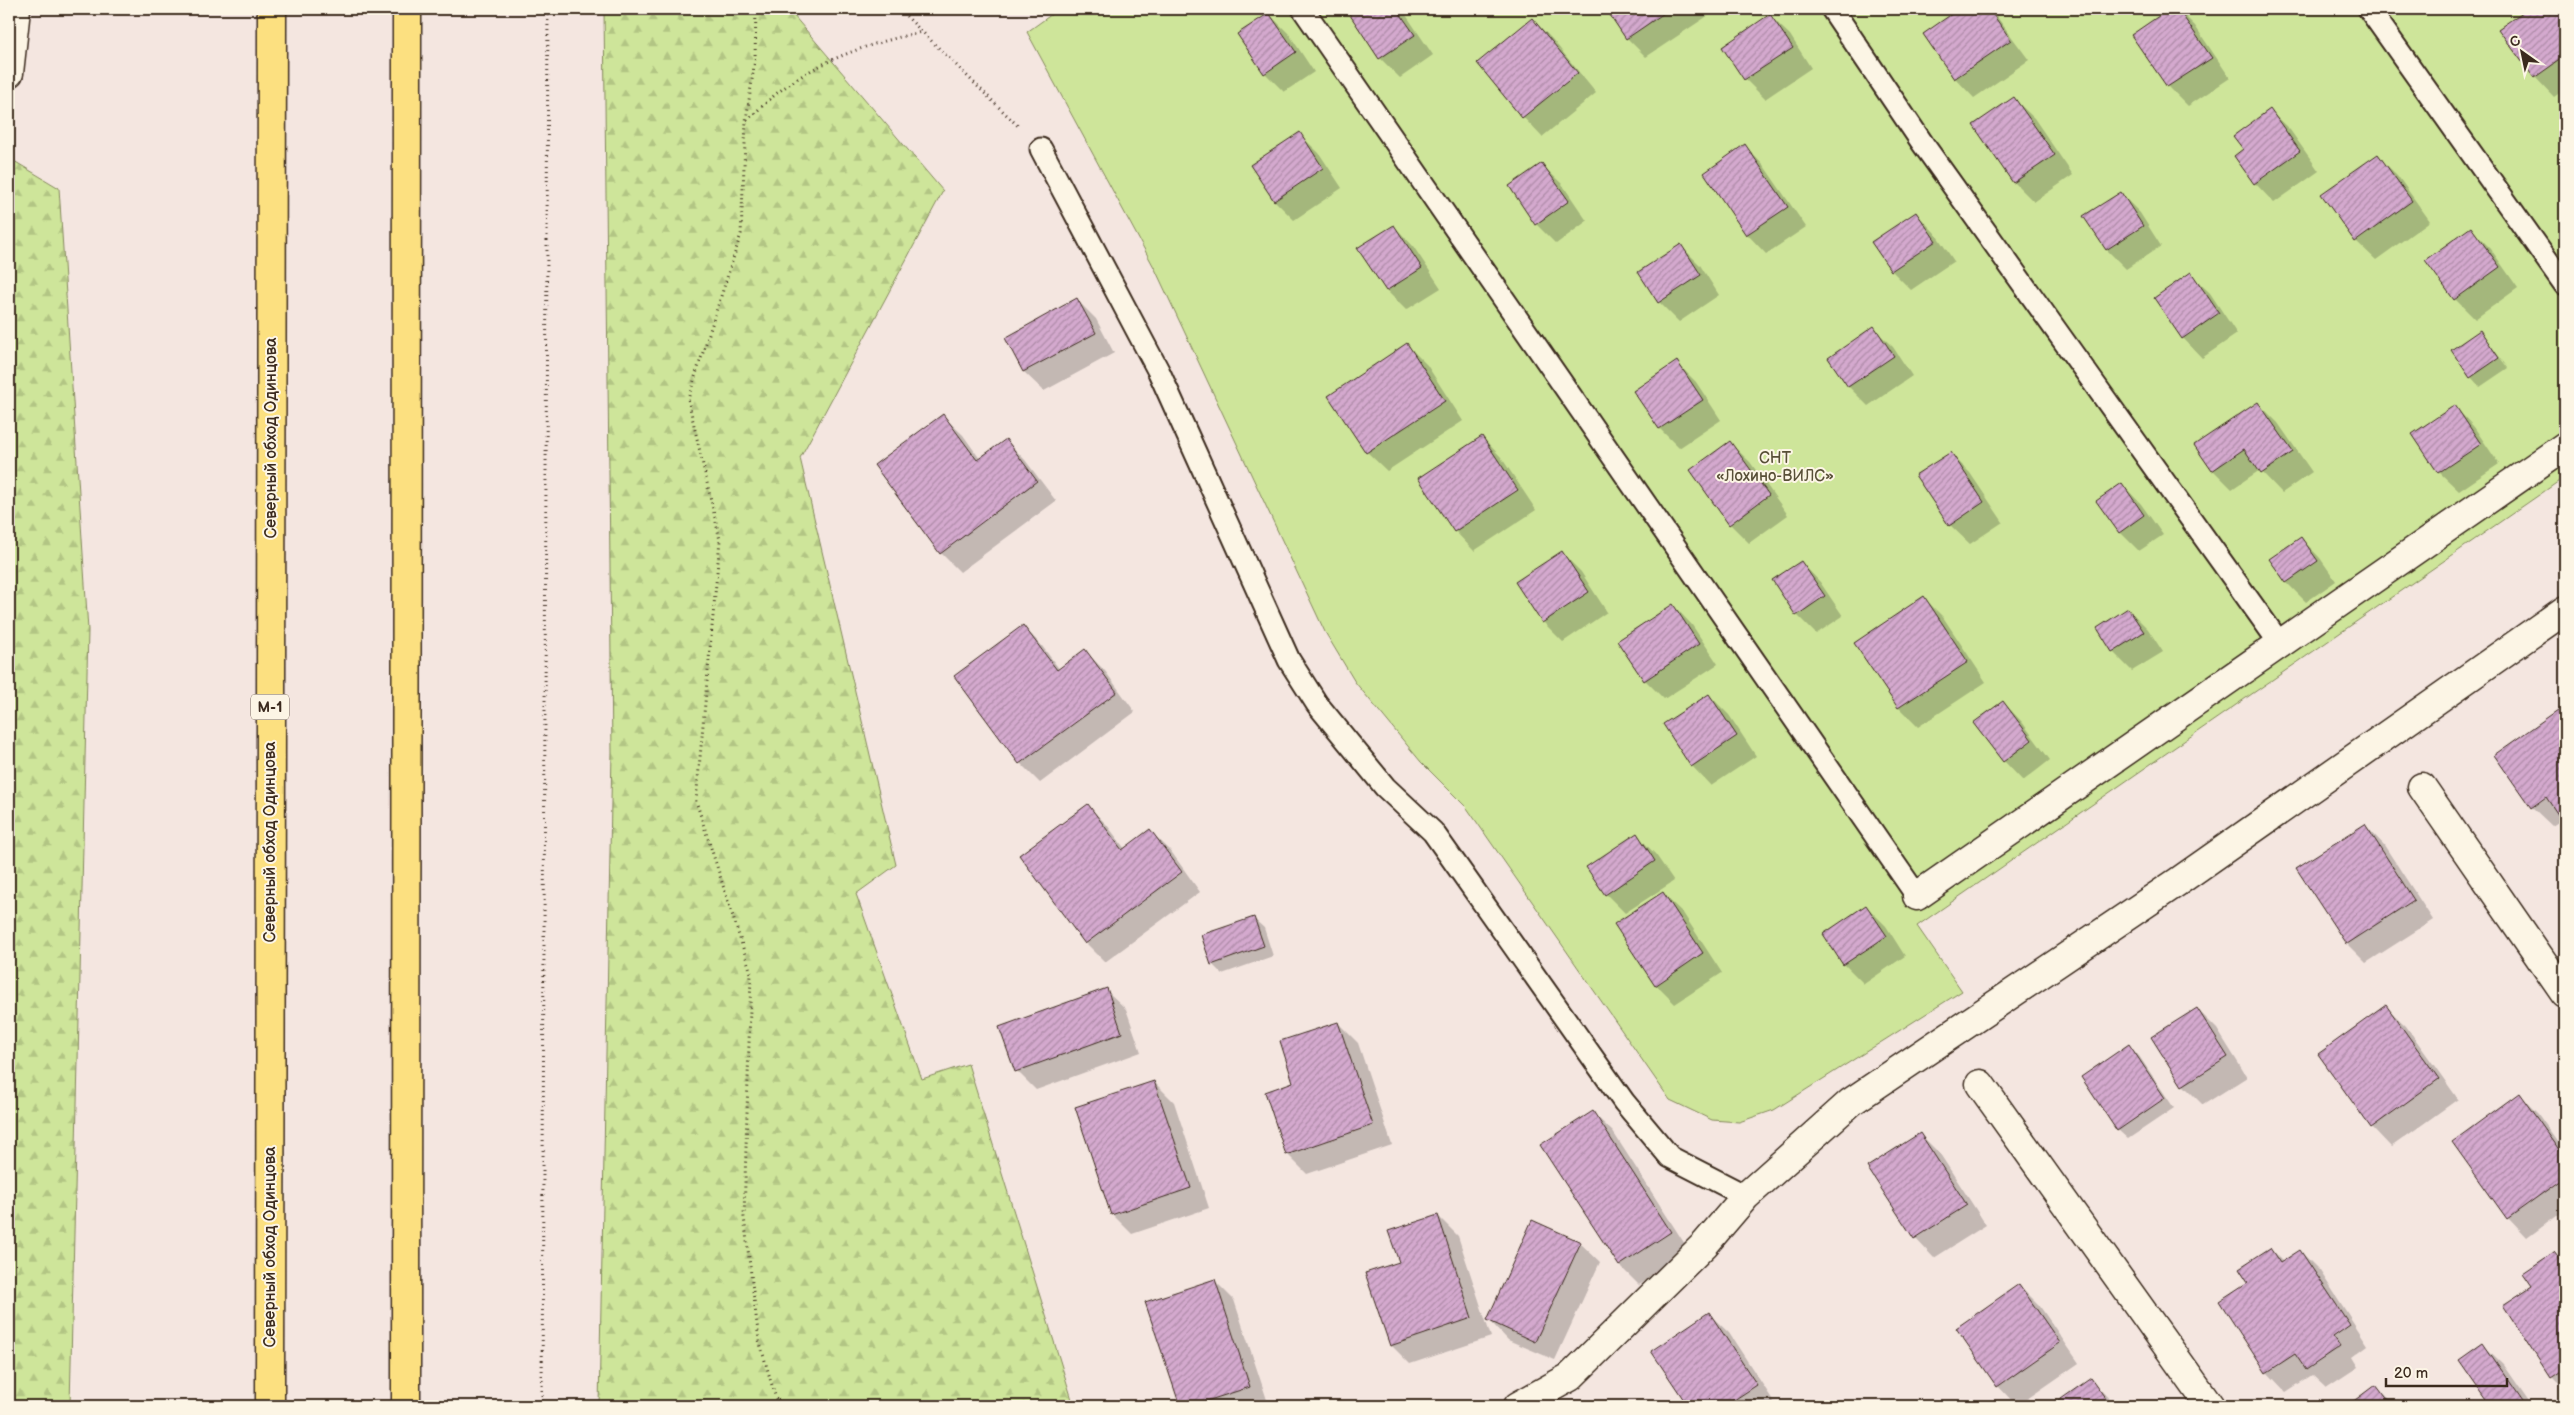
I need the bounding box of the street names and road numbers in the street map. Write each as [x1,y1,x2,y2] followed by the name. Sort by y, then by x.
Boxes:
[262,337,281,539] street label: Северный обход Одинцова
[251,694,289,720] road number: М-1
[261,741,280,943] street label: Северный обход Одинцова
[261,1146,280,1348] street label: Северный обход Одинцова

